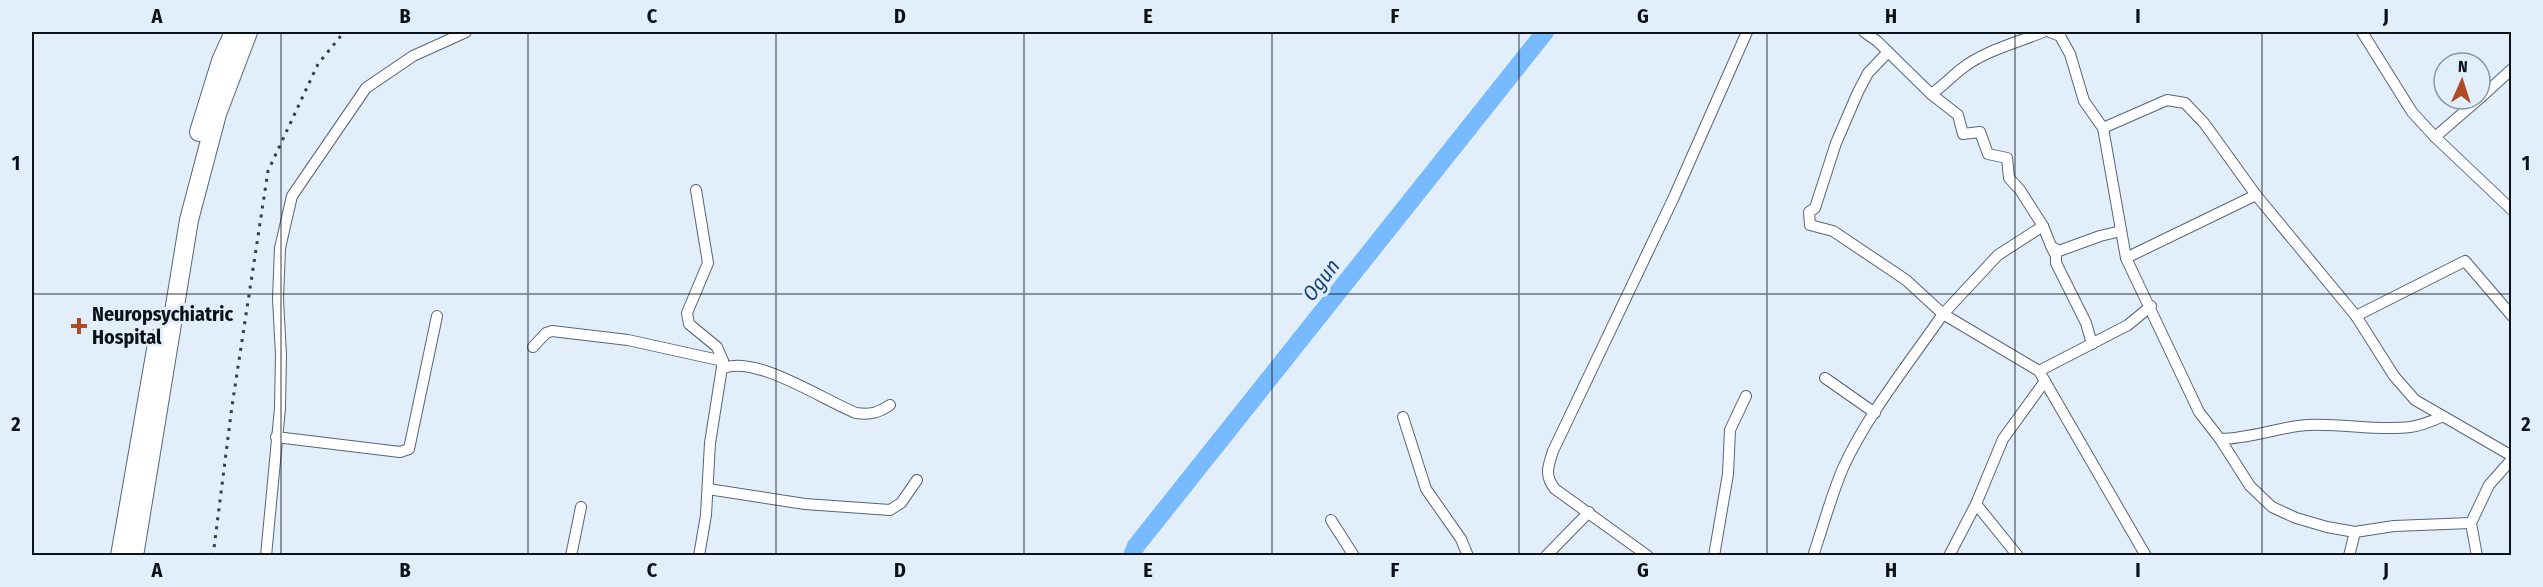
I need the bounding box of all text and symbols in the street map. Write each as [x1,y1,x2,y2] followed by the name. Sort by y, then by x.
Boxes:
[151,4,164,28] text: A
[399,4,411,28] text: B
[647,4,658,28] text: C
[894,4,906,28] text: D
[1143,4,1153,28] text: E
[1391,4,1400,28] text: F
[1637,4,1649,28] text: G
[1885,4,1897,28] text: H
[2135,4,2141,28] text: I
[2382,4,2389,28] text: J
[2432,51,2492,111] north arrow
[2457,57,2468,76] text: N
[12,151,20,175] text: 1
[2522,151,2530,175] text: 1
[1297,254,1345,306] water label: Ogun
[92,302,233,349] place label: Neuropsychiatric Hospital
[70,317,88,335] marker: Neuropsychiatric Hospital
[10,412,21,436] text: 2
[2520,412,2531,436] text: 2
[151,558,164,582] text: A
[399,558,411,582] text: B
[647,558,658,582] text: C
[894,558,906,582] text: D
[1143,558,1153,582] text: E
[1391,558,1400,582] text: F
[1637,558,1649,582] text: G
[1885,558,1897,582] text: H
[2135,558,2141,582] text: I
[2382,558,2389,582] text: J

